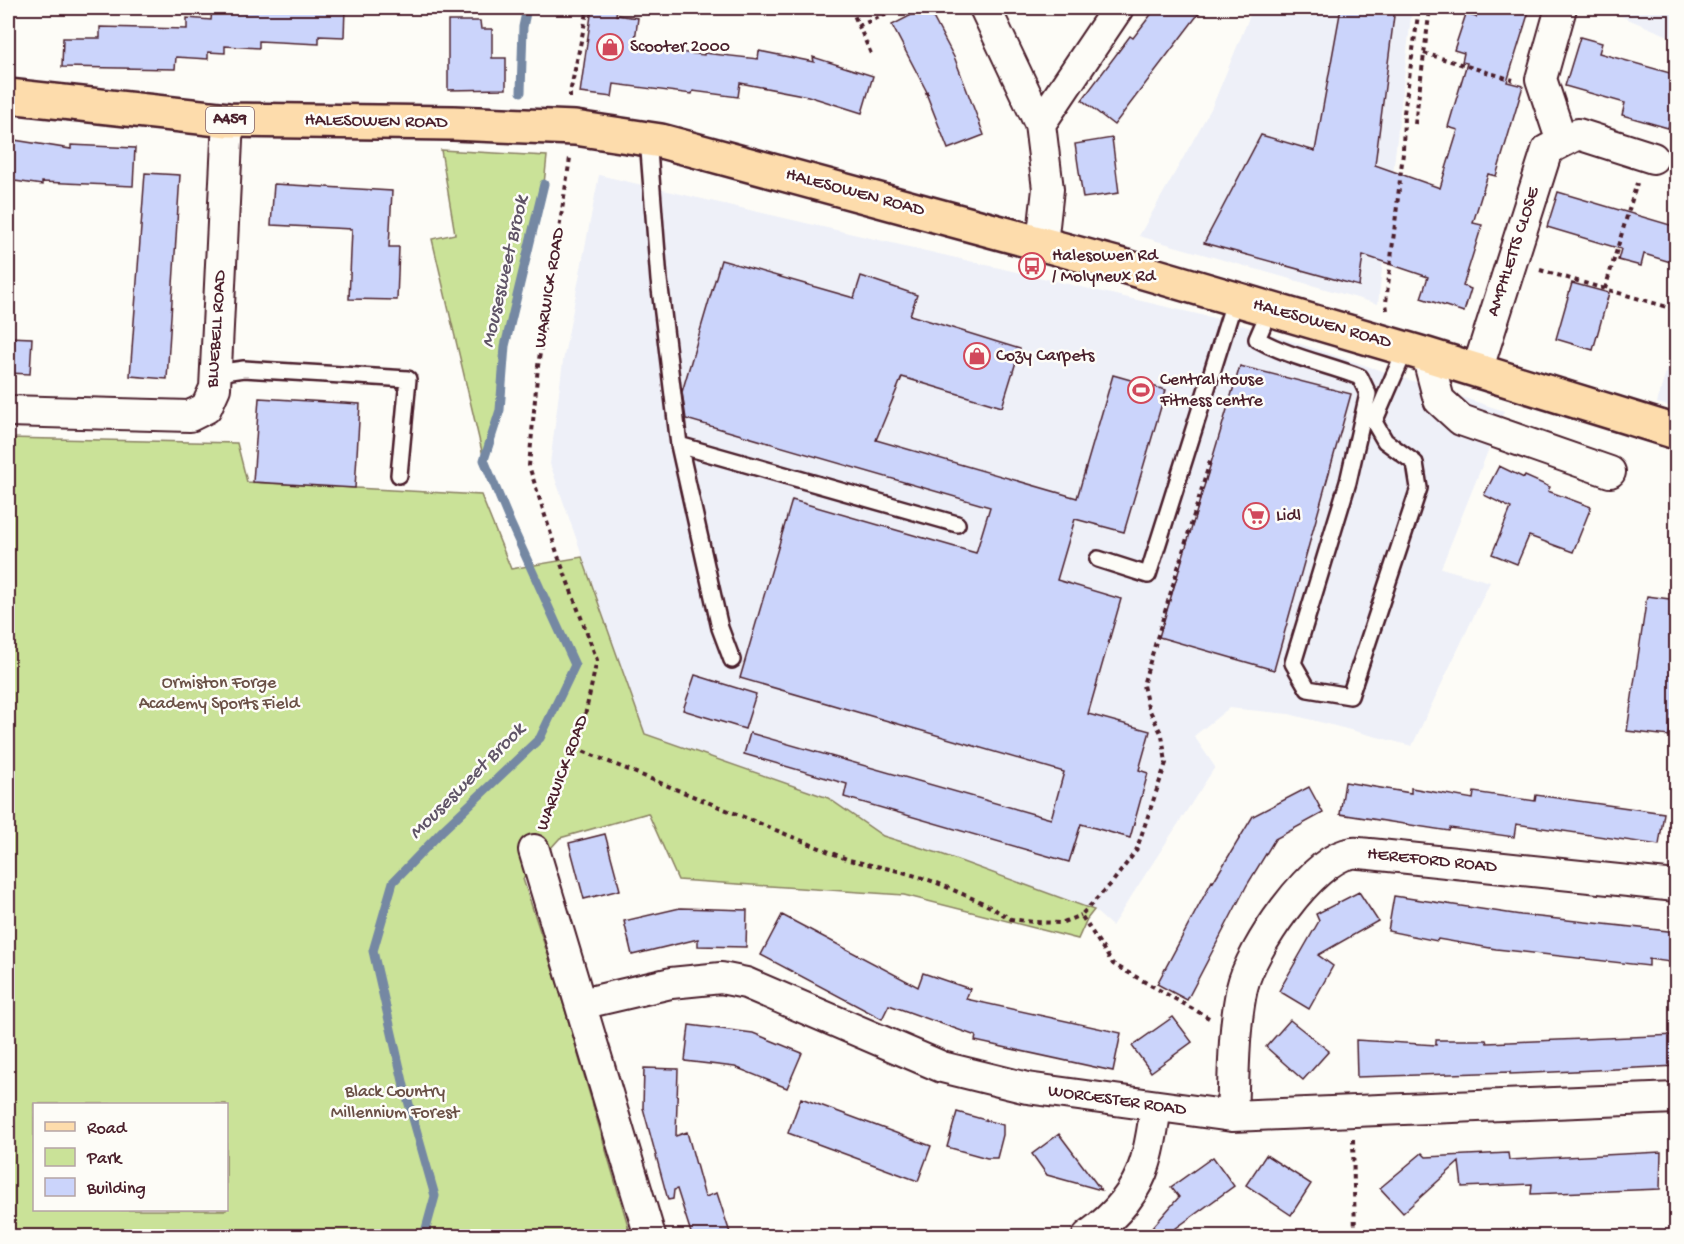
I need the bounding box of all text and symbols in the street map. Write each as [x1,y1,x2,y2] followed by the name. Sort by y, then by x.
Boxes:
[595,32,625,62] shop icon: Scooter 2000
[630,37,730,58] place label: Scooter 2000
[206,107,254,133] road number: A459
[304,110,448,134] street label: HALESOWEN ROAD
[783,164,927,222] street label: HALESOWEN ROAD
[1483,184,1545,319] street label: AMPHLETTS CLOSE
[477,192,535,350] water label: Mousesweet Brook
[530,226,570,350] street label: WARWICK ROAD
[1052,246,1159,288] place label: Halesowen Rd / Molyneux Rd
[1017,251,1047,281] bus stop icon: Halesowen Rd / Molyneux Rd
[202,269,232,390] street label: BLUEBELL ROAD
[1250,294,1394,354] street label: HALESOWEN ROAD
[962,341,992,371] shop icon: Cozy Carpets
[996,346,1096,367] place label: Cozy Carpets
[1159,370,1264,412] place label: Central House Fitness centre
[1126,375,1156,405] sports icon: Central House Fitness centre
[1241,501,1271,531] supermarket icon: Lidl
[1276,506,1301,527] place label: Lidl
[139,673,301,715] park label: Ormiston Forge Academy Sports Field
[532,712,594,834] street label: WARWICK ROAD
[405,718,532,845] water label: Mousesweet Brook
[1366,844,1498,878] street label: HEREFORD ROAD
[1047,1081,1188,1121] street label: WORCESTER ROAD
[331,1082,461,1124] park label: Black Country Millennium Forest
[33,1103,228,1211] legend
[87,1119,128,1140] text: Road
[86,1149,123,1170] text: Park
[86,1179,146,1200] text: Building

